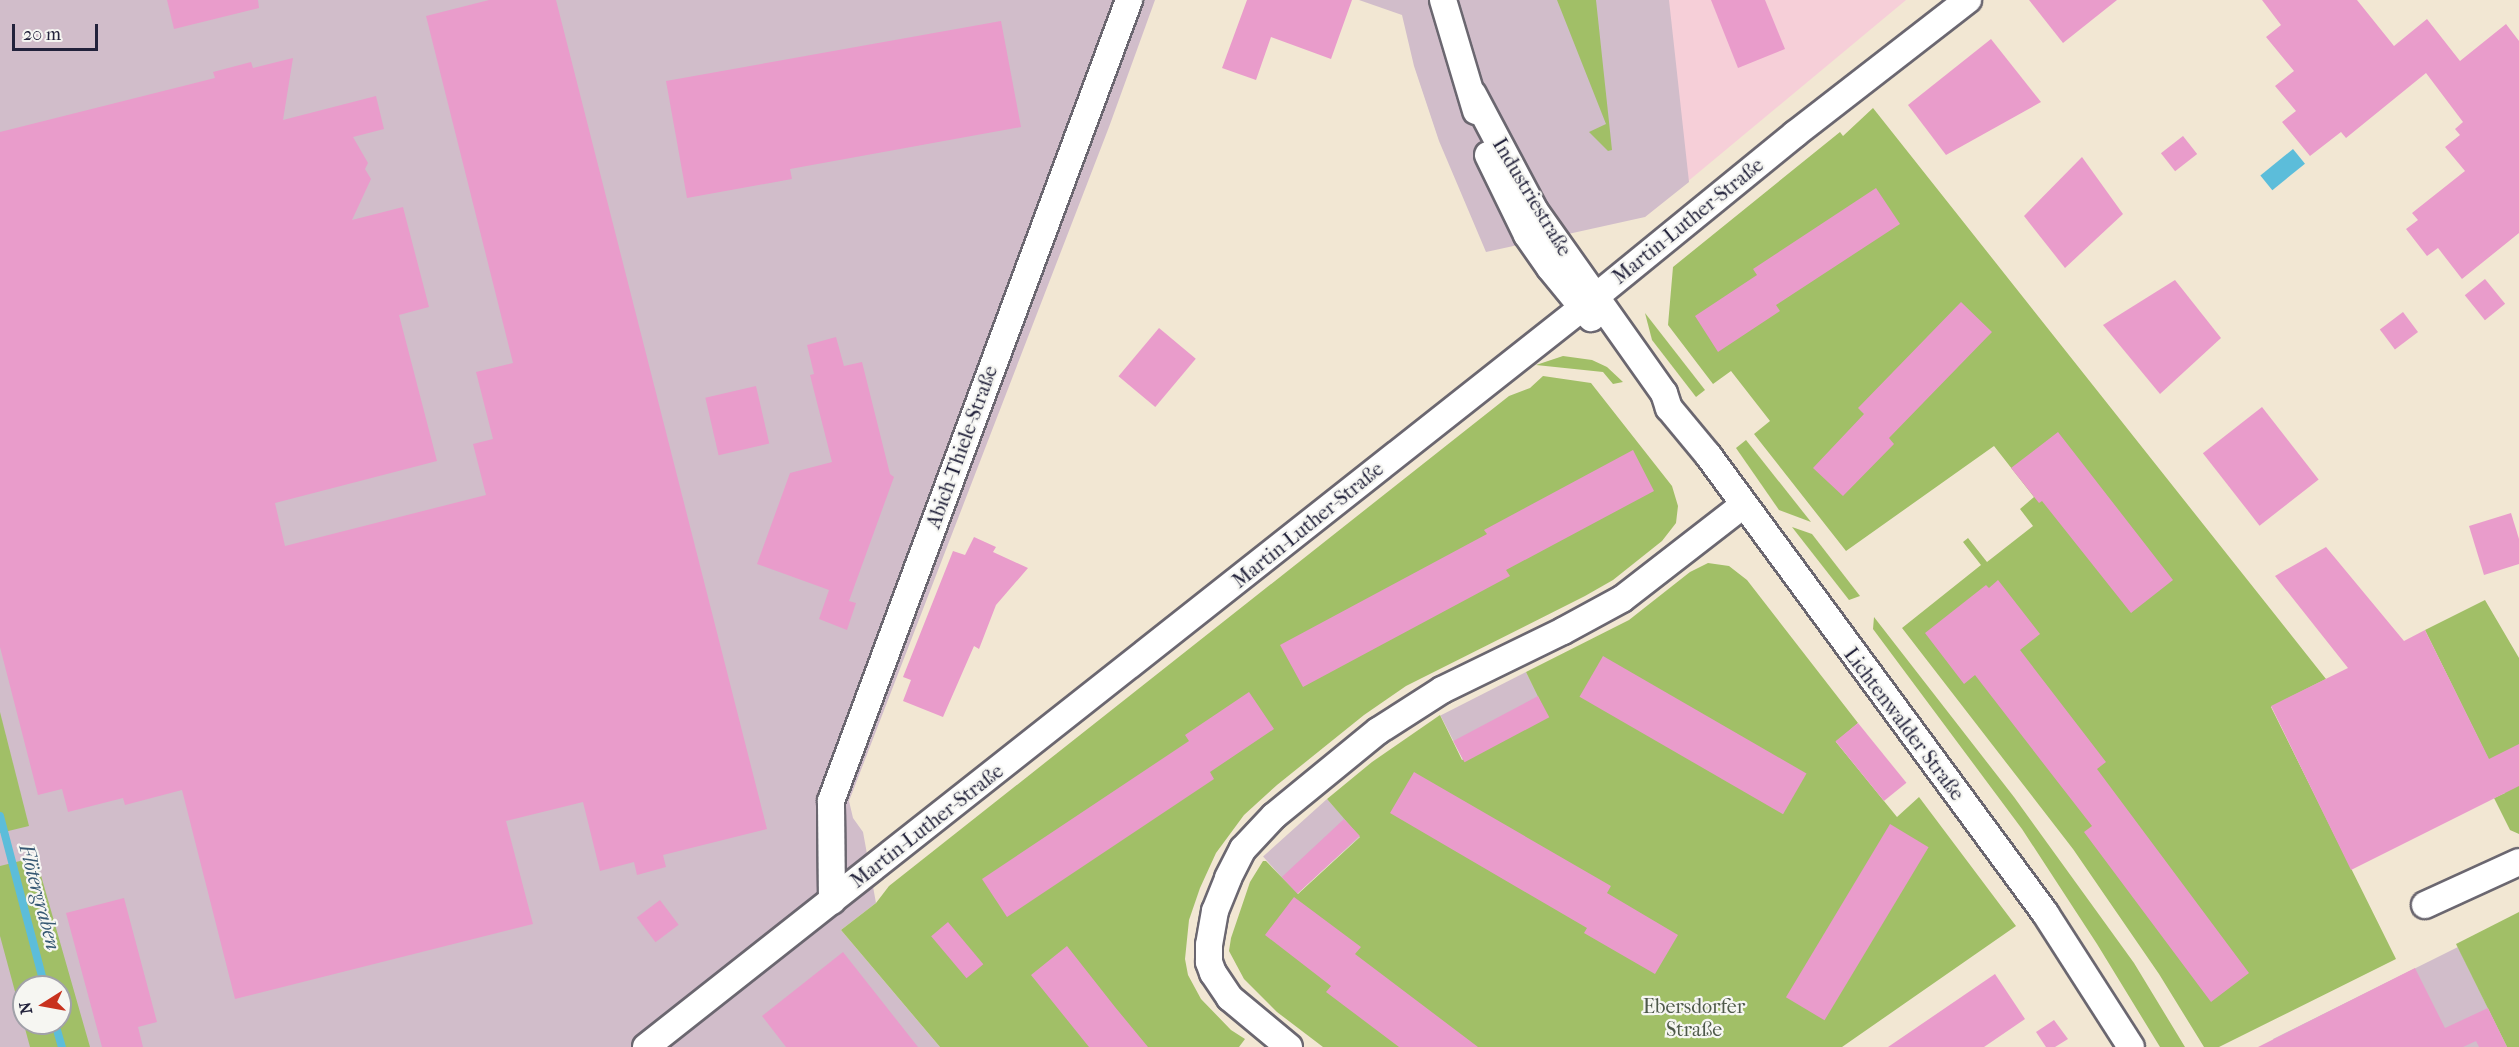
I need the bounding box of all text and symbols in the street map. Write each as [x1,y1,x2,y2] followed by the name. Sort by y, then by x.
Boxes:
[15,12,100,50] scale bar
[23,24,61,45] text: 20 m
[1487,134,1577,260] street label: Industriestraße
[1608,153,1768,289] street label: Martin-Luther-Straße
[921,362,1003,532] street label: Abich-Thiele-Straße
[1228,457,1388,593] street label: Martin-Luther-Straße
[1839,643,1969,805] street label: Lichtenwalder Straße
[846,759,1008,893] street label: Martin-Luther-Straße
[14,841,66,953] water label: Flötergraben
[12,975,72,1035] north arrow
[1643,994,1745,1041] park label: Ebersdorfer Straße
[15,1000,36,1016] text: N

